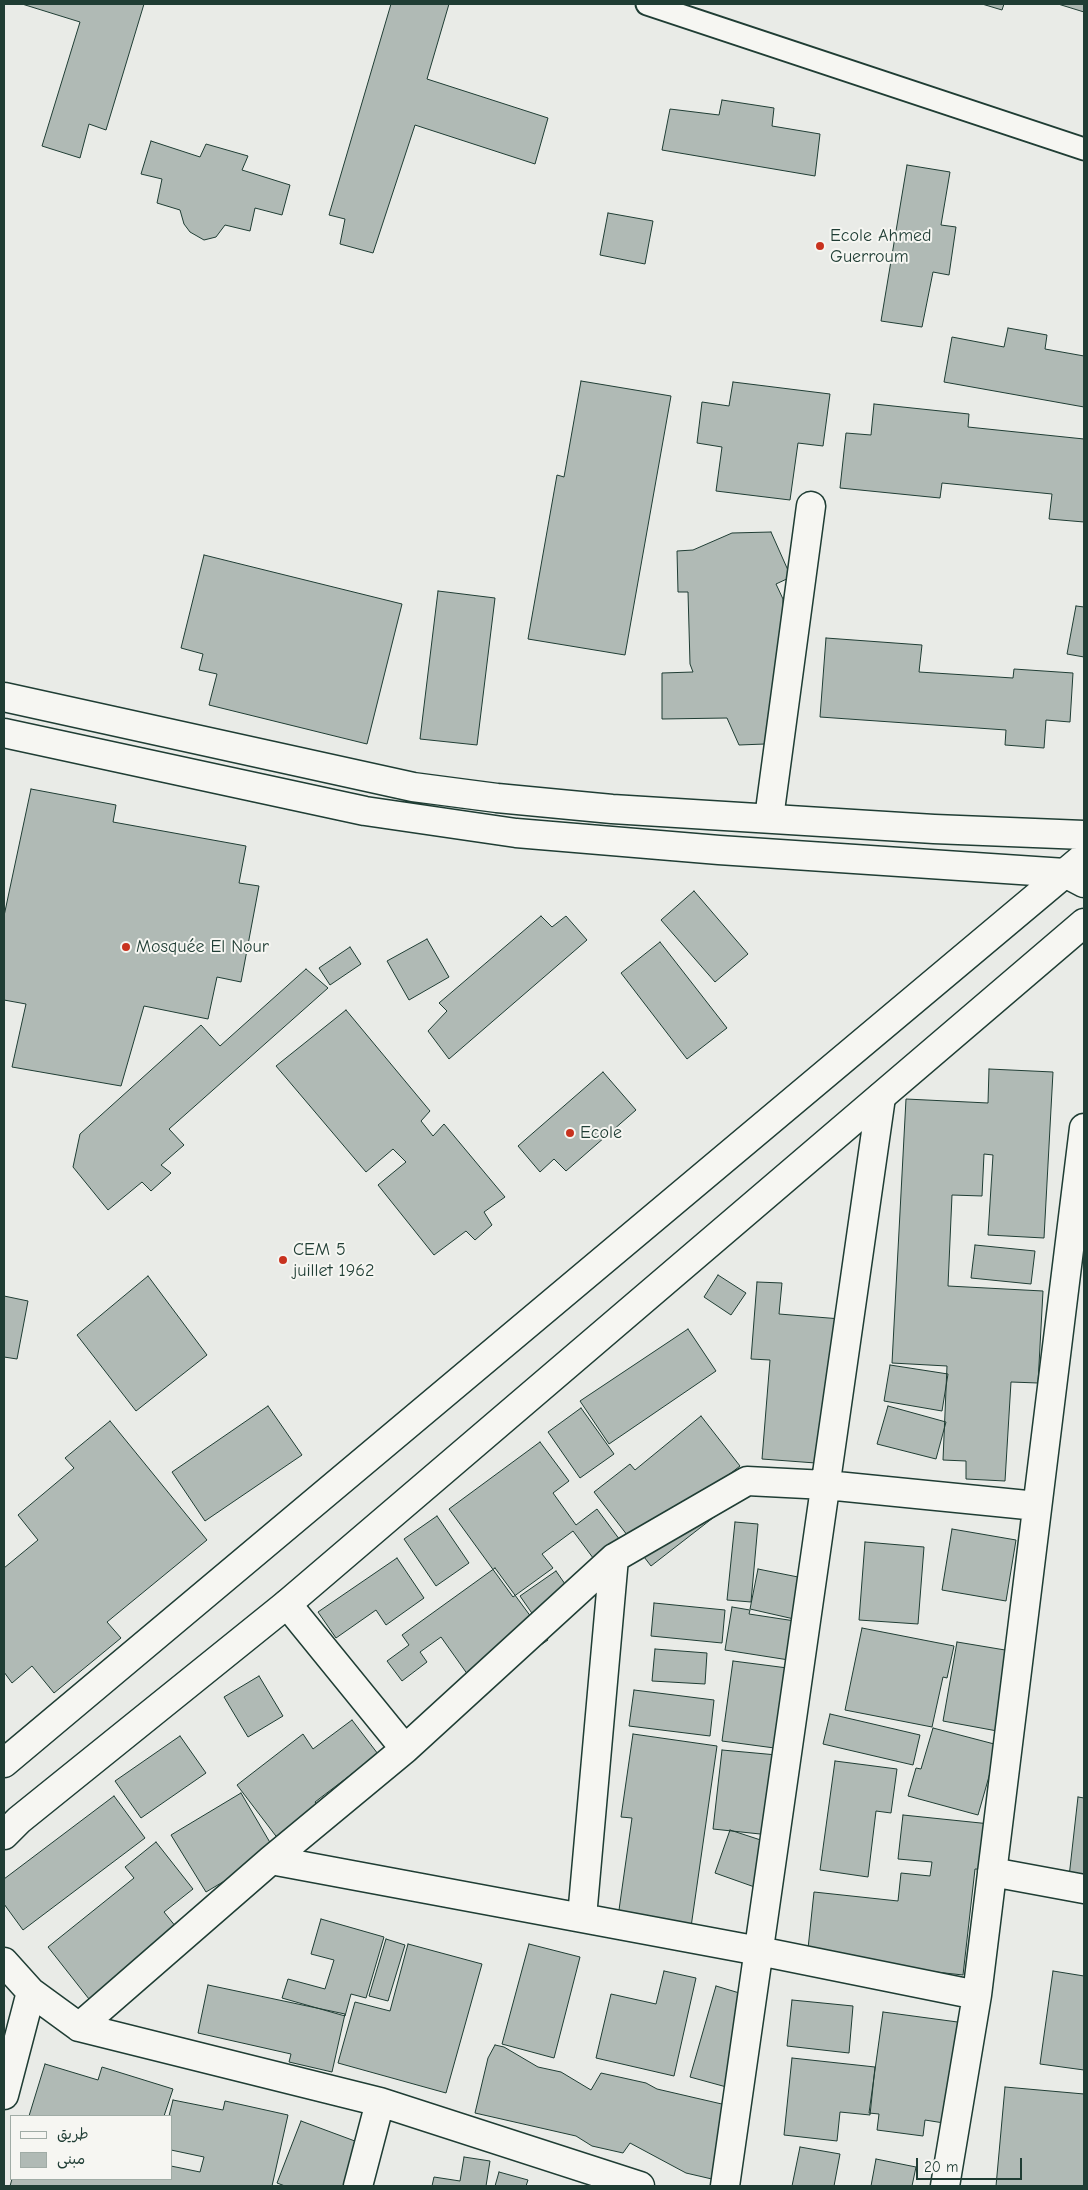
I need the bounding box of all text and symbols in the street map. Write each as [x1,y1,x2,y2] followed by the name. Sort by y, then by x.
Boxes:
[830,225,932,268] place label: Ecole Ahmed Guerroum
[814,240,826,252] marker: Ecole Ahmed Guerroum
[136,936,269,958] place label: Mosquée El Nour
[120,941,132,953] marker: Mosquée El Nour
[580,1122,622,1144] place label: Ecole
[564,1127,576,1139] marker: Ecole
[293,1239,374,1282] place label: CEM 5 juillet 1962
[277,1254,289,1266] marker: CEM 5 juillet 1962
[10,2115,172,2180] legend
[57,2125,89,2143] text: طريق
[918,2148,1024,2180] scale bar
[57,2150,85,2168] text: مبنى
[924,2158,958,2176] text: 20 m

